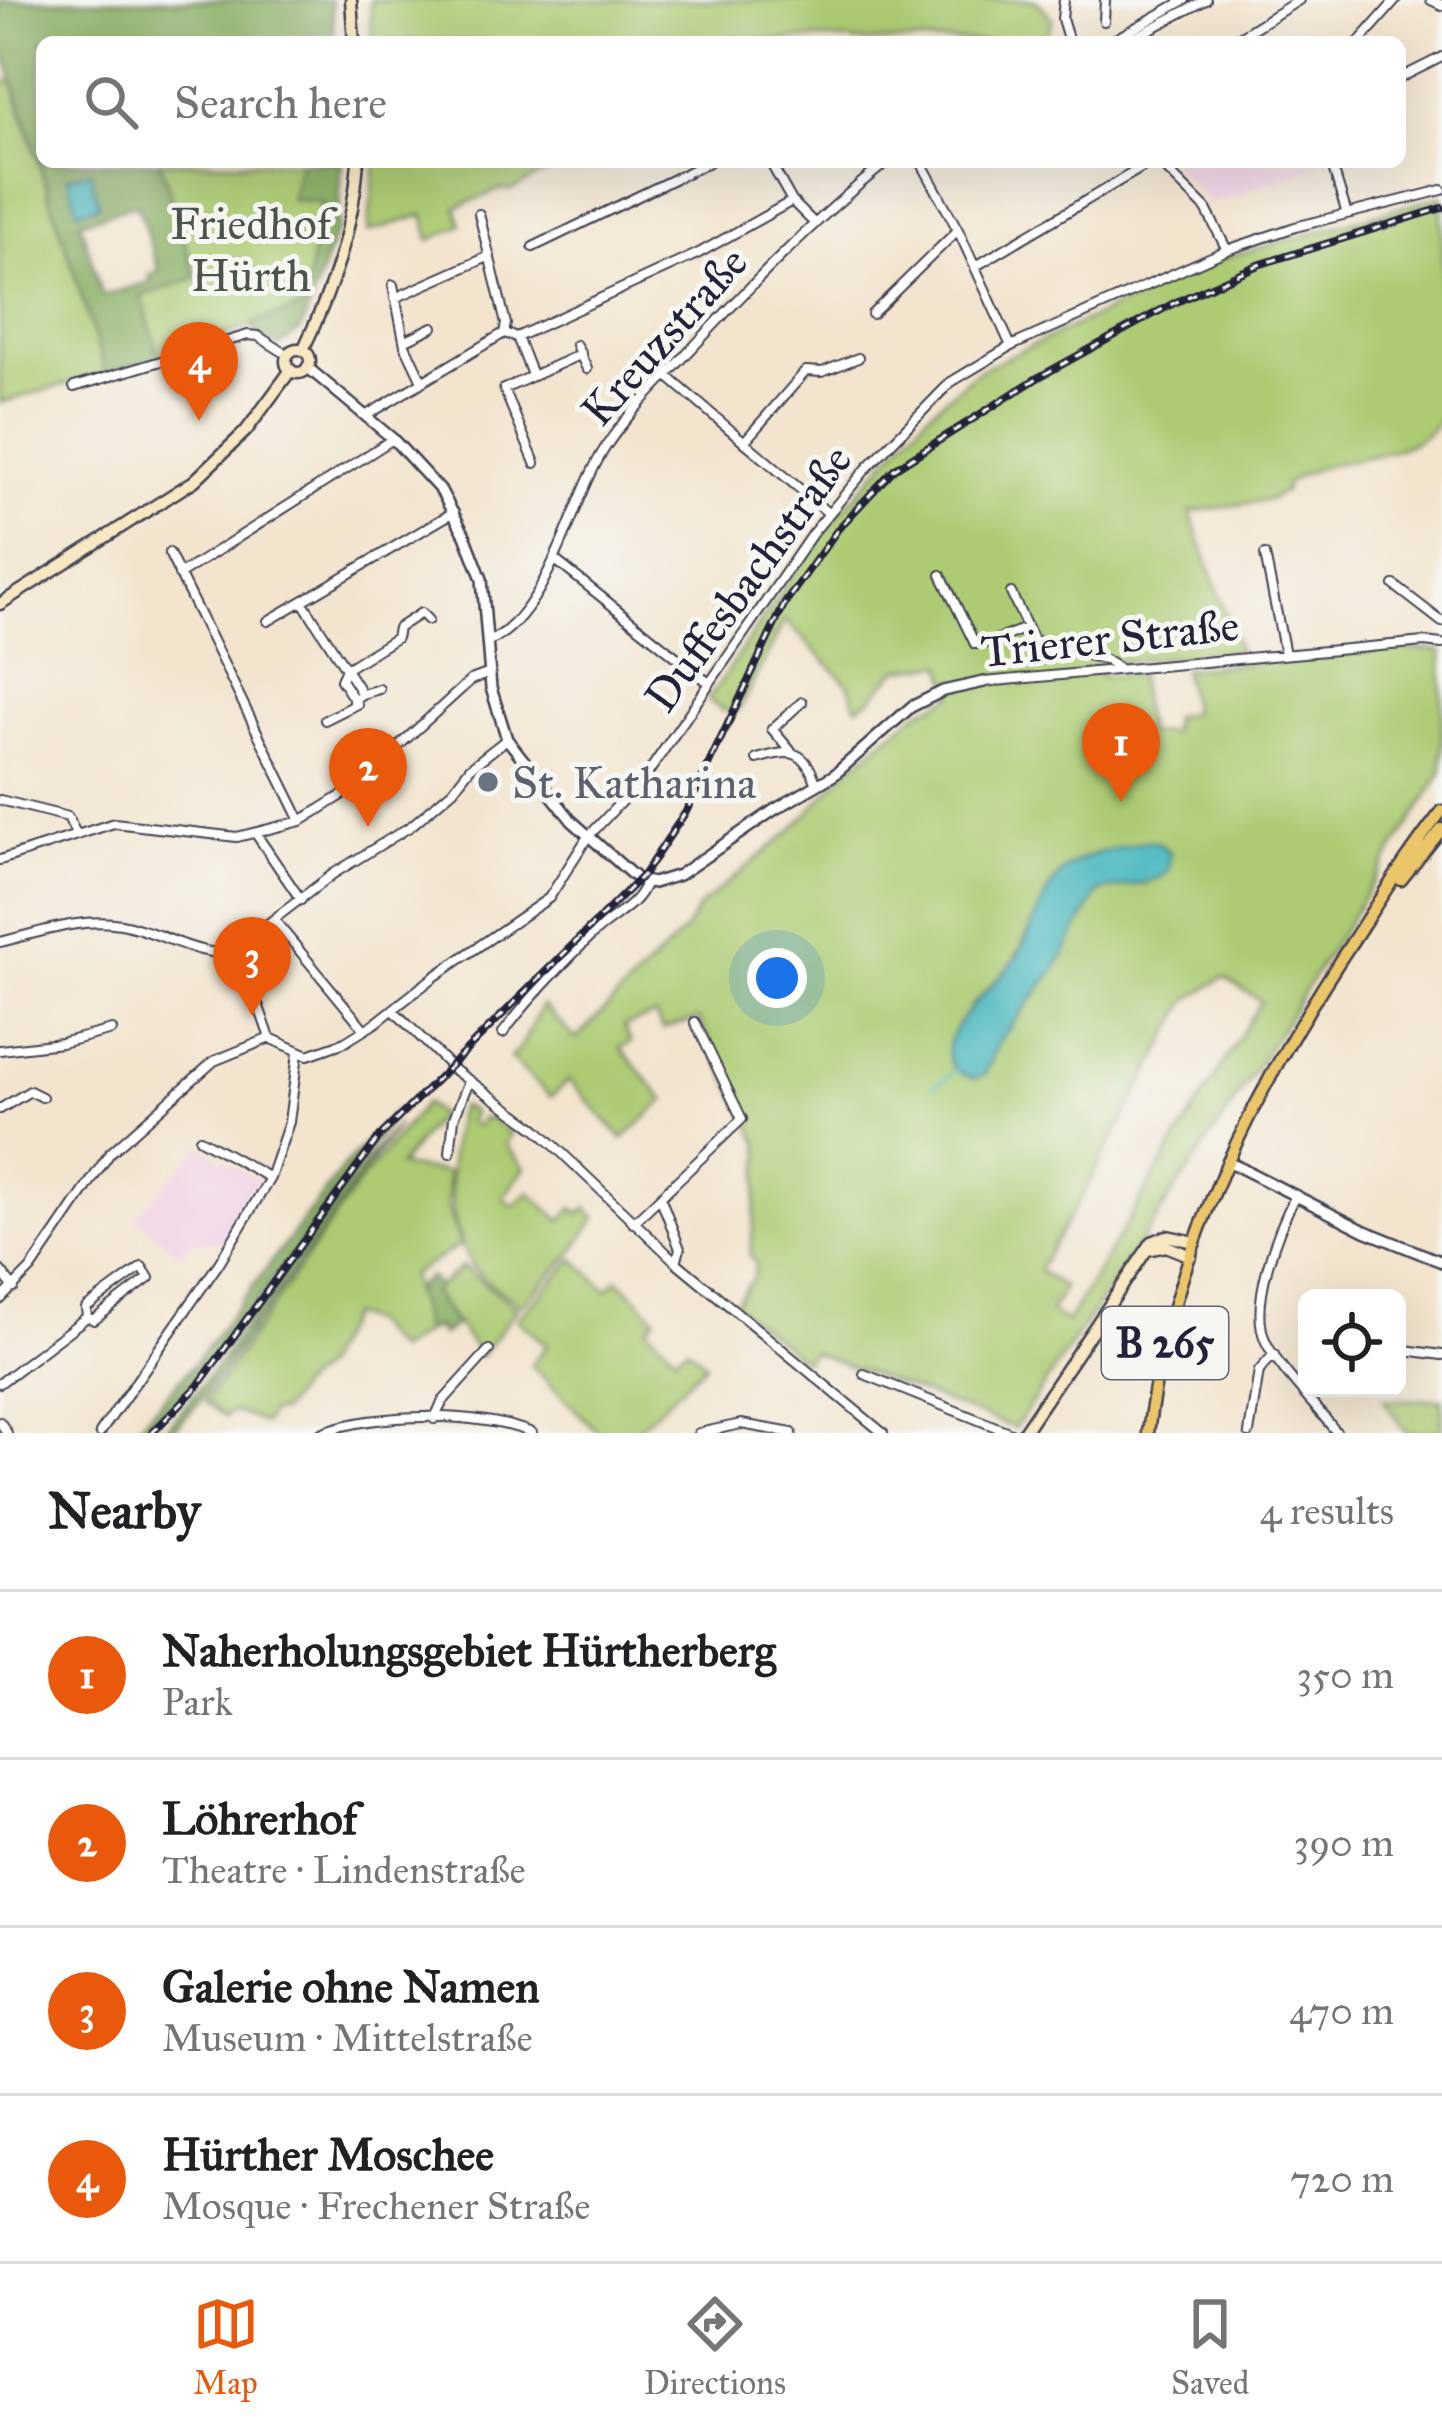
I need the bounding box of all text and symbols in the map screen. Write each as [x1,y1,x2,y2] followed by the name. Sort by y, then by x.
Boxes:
[36,36,1406,168] search box
[78,69,144,135] icon: search
[174,75,387,130] text: Search here
[170,196,339,303] park label: Friedhof Hürth
[569,235,759,437] street label: Kreuzstraße
[160,322,238,421] pin: 4
[633,434,863,722] street label: Duffesbachstraße
[978,597,1242,679] street label: Trierer Straße
[1082,703,1160,802] pin: 1
[329,728,407,827] pin: 2
[512,755,756,810] place label: St. Katharina
[475,769,501,795] marker: St. Katharina
[213,917,291,1016] pin: 3
[747,948,807,1008] your location
[1298,1289,1406,1397] map controls
[1298,1289,1406,1397] button: locate
[1102,1307,1228,1379] road number: B 265
[48,1480,200,1542] text: Nearby
[1260,1487,1394,1535] text: 4 results
[162,1623,776,1678] text: Naherholungsgebiet Hürtherberg
[79,1651,95,1699] text: 1
[1296,1651,1394,1699] text: 350 m
[162,1678,233,1726] text: Park
[162,1791,358,1846] text: Löhrerhof
[77,1819,97,1867] text: 2
[1294,1819,1394,1867] text: 390 m
[162,1846,526,1894] text: Theatre · Lindenstraße
[162,1959,540,2014] text: Galerie ohne Namen
[79,1987,95,2035] text: 3
[1289,1987,1394,2035] text: 470 m
[162,2014,533,2062] text: Museum · Mittelstraße
[162,2127,494,2182] text: Hürther Moschee
[76,2155,98,2203] text: 4
[1290,2155,1394,2203] text: 720 m
[162,2182,590,2230] text: Mosque · Frechener Straße
[193,2291,259,2403] tab: Map
[644,2291,786,2403] tab: Directions
[1171,2291,1249,2403] tab: Saved

